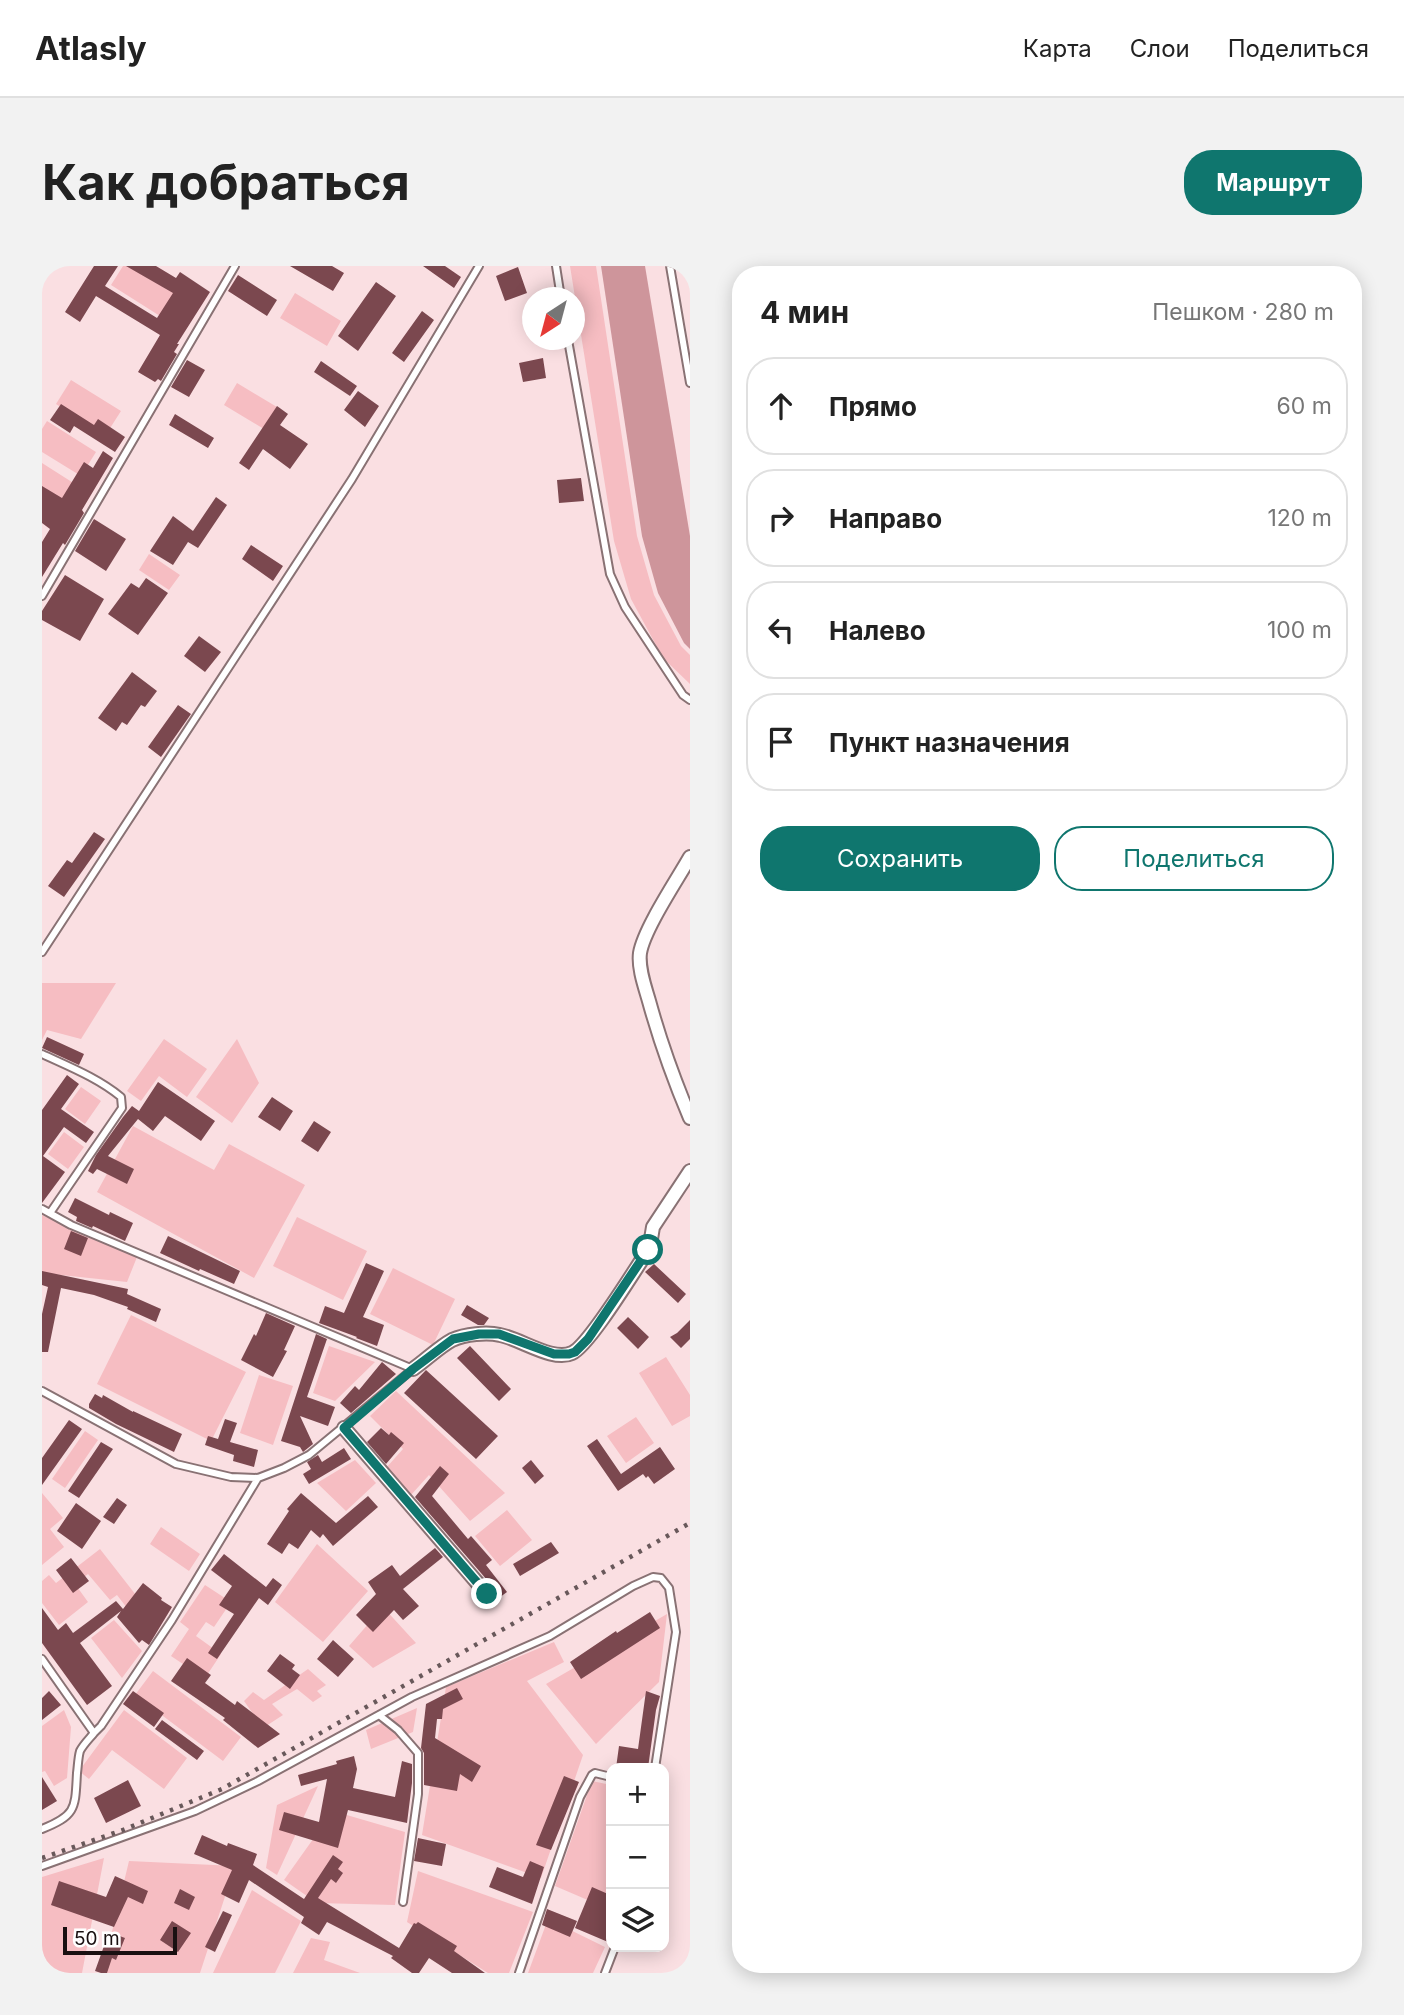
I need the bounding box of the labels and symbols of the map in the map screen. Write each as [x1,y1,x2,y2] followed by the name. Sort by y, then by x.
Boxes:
[522,287,585,350] north arrow
[632,1234,663,1265] route start
[471,1578,502,1609] route end
[63,1924,177,1956] scale bar

